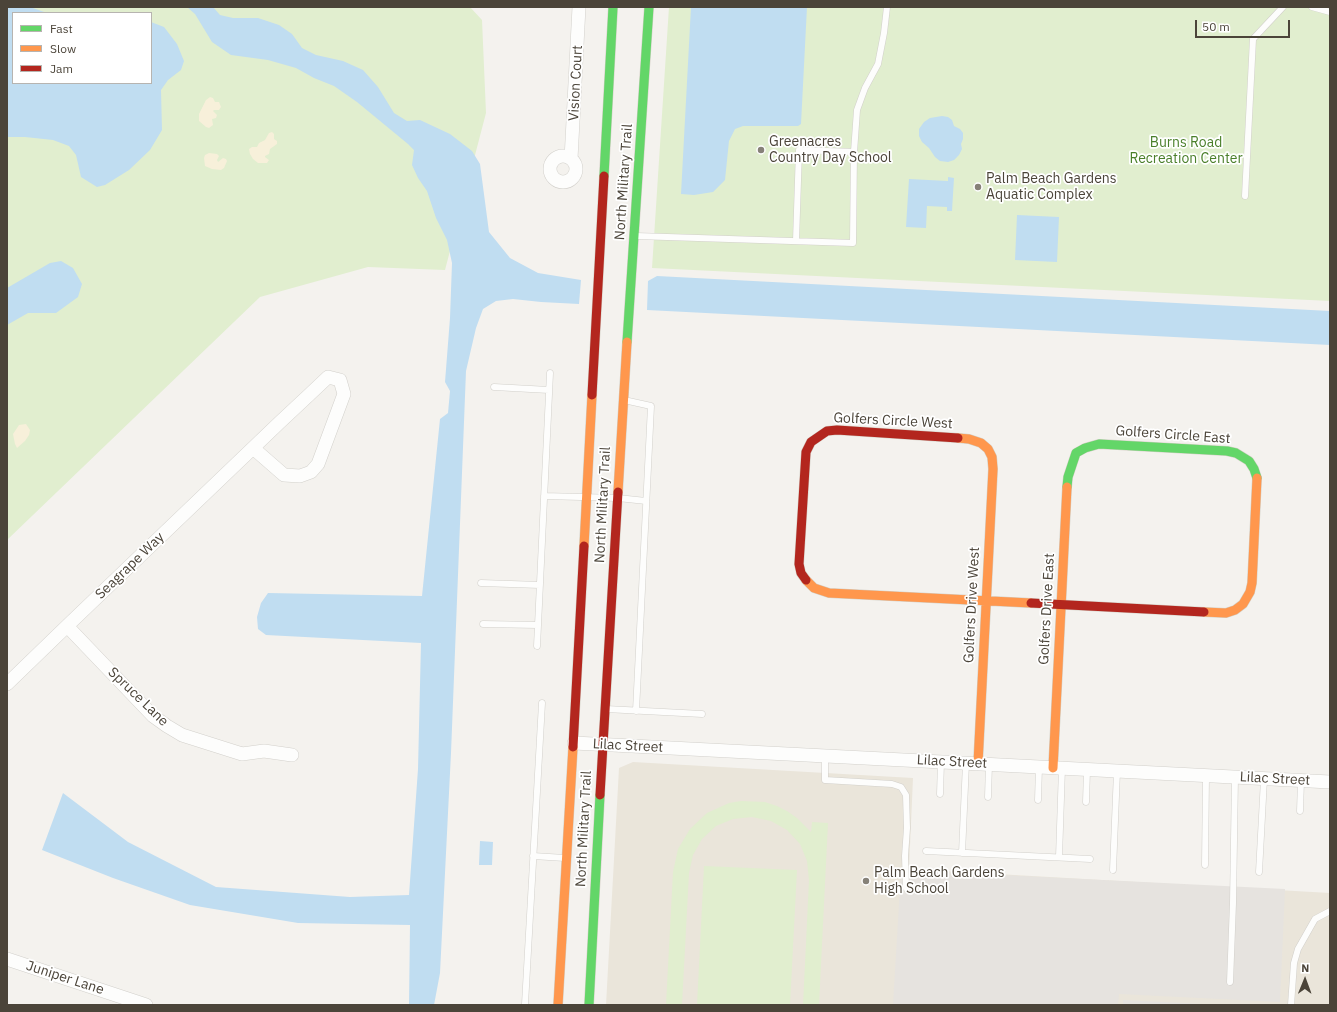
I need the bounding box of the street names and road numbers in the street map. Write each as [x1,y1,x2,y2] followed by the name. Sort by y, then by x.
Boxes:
[566,45,586,121] street label: Vision Court
[612,123,636,241] street label: North Military Trail
[833,409,953,433] street label: Golfers Circle West
[1115,423,1231,447] street label: Golfers Circle East
[592,446,614,564] street label: North Military Trail
[92,529,168,603] street label: Seagrape Way
[961,547,983,663] street label: Golfers Drive West
[1036,553,1058,665] street label: Golfers Drive East
[104,664,172,730] street label: Spruce Lane
[592,736,664,756] street label: Lilac Street
[916,752,988,772] street label: Lilac Street
[1239,769,1311,789] street label: Lilac Street
[573,770,595,888] street label: North Military Trail
[24,958,106,998] street label: Juniper Lane

